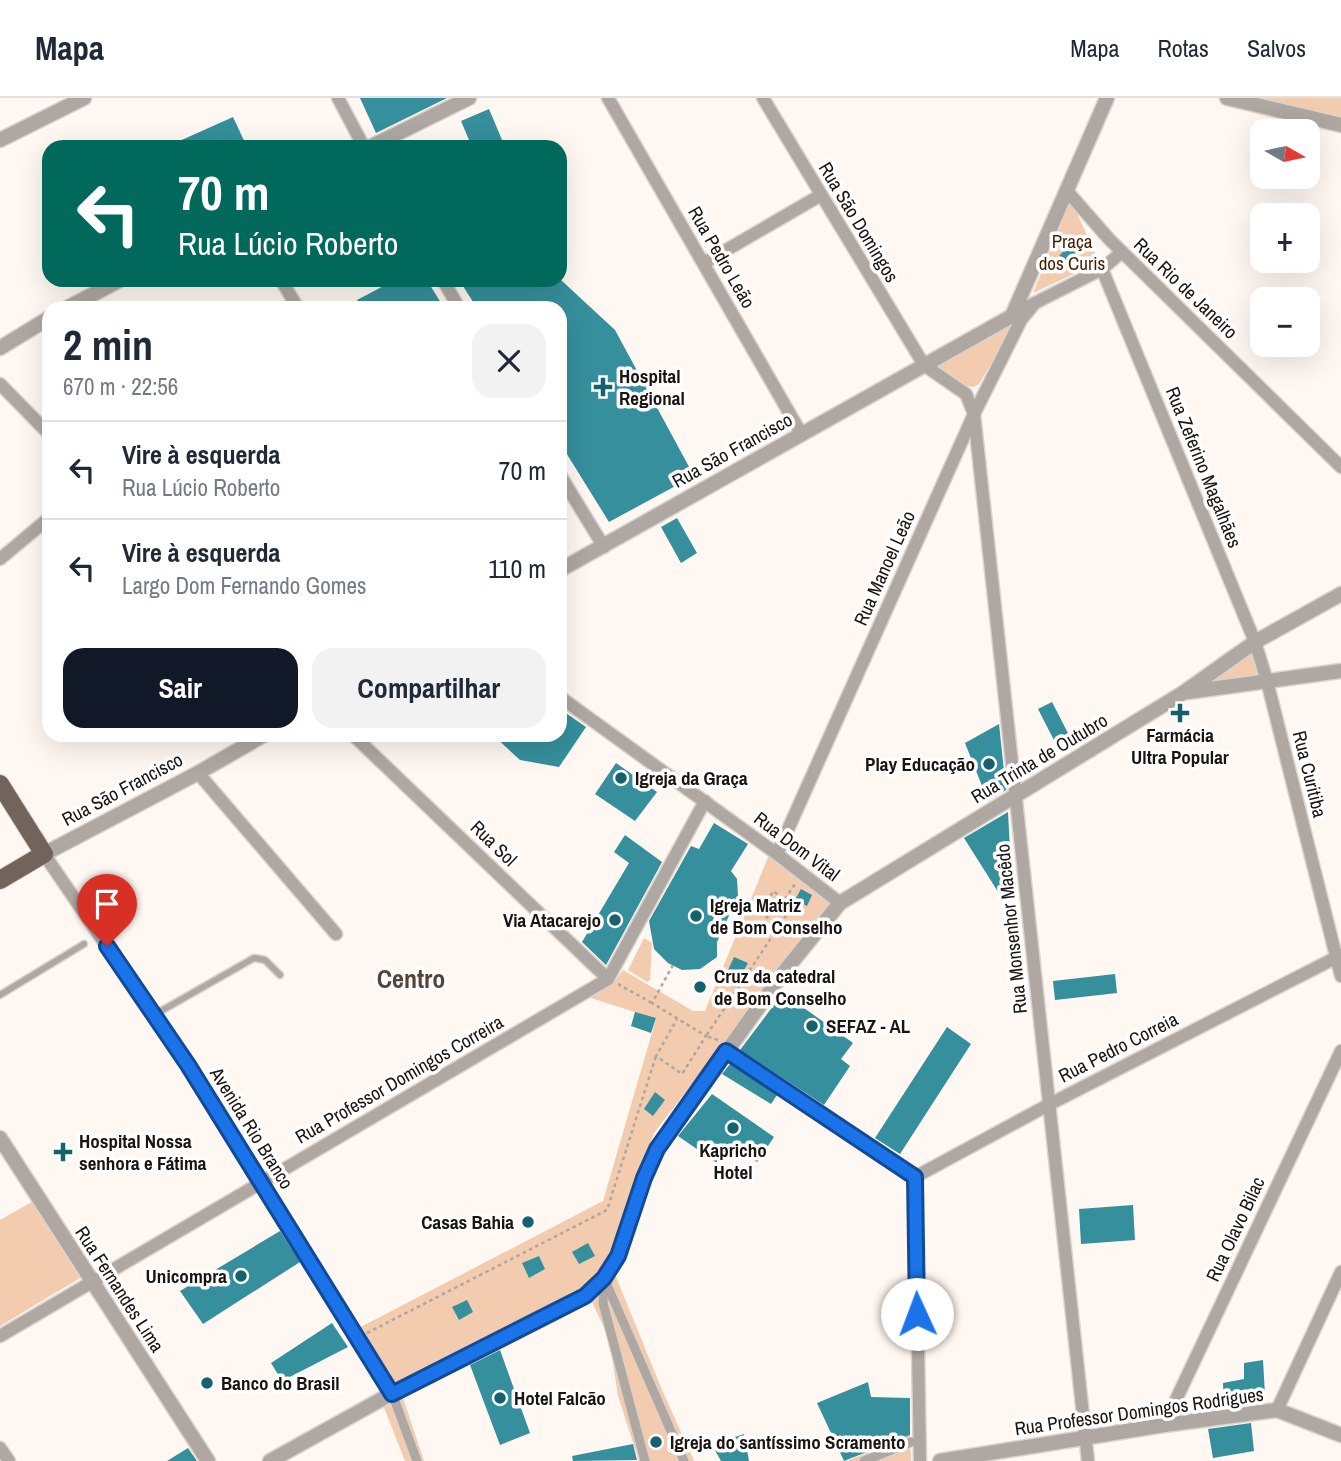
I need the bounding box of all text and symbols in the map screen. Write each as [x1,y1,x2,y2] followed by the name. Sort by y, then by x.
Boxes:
[35,26,104,70] text: Mapa
[1070,32,1120,64] text: Mapa
[1158,32,1209,64] text: Rotas
[1247,32,1306,64] text: Salvos
[1250,119,1320,189] north arrow
[1250,119,1320,357] map controls
[813,157,905,287] street label: Rua São Domingos
[178,159,270,225] text: 70 m
[63,168,154,259] icon: left
[682,201,762,313] street label: Rua Pedro Leão
[1250,203,1320,273] button: +
[178,222,398,265] text: Rua Lúcio Roberto
[1039,228,1106,276] park label: Praça dos Curis
[1128,232,1244,344] street label: Rua Rio de Janeiro
[1250,287,1320,357] button: −
[63,317,153,373] text: 2 min
[472,324,546,398] button: close
[619,363,685,411] place label: Hospital Regional
[63,371,178,402] text: 670 m · 22:56
[593,377,613,397] marker: Hospital Regional
[1160,383,1248,552] street label: Rua Zeferino Magalhães
[667,406,797,494] street label: Rua São Francisco
[122,437,280,472] text: Vire à esquerda
[63,451,101,489] icon: left
[499,453,546,488] text: 70 m
[122,472,280,503] text: Rua Lúcio Roberto
[847,507,921,629] street label: Rua Manoel Leão
[122,535,280,570] text: Vire à esquerda
[63,549,101,587] icon: left
[488,551,546,586] text: 110 m
[122,570,366,601] text: Largo Dom Fernando Gomes
[63,648,298,728] button: Sair
[312,648,546,728] button: Compartilhar
[1172,705,1188,721] marker: Farmácia Ultra Popular
[966,707,1112,809] street label: Rua Trinta de Outubro
[1131,722,1229,770] place label: Farmácia Ultra Popular
[1287,728,1333,820] street label: Rua Curitiba
[57,746,187,832] street label: Rua São Francisco
[865,751,975,777] place label: Play Educação
[981,756,997,772] marker: Play Educação
[635,765,748,791] place label: Igreja da Graça
[613,770,629,786] marker: Igreja da Graça
[749,805,845,887] street label: Rua Dom Vital
[465,814,523,872] street label: Rua Sol
[989,843,1033,1015] street label: Rua Monsenhor Macêdo
[77,874,137,946] pin
[88,885,126,923] icon: arrive
[710,892,842,940] place label: Igreja Matriz de Bom Conselho
[503,907,601,933] place label: Via Atacarejo
[688,908,704,924] marker: Igreja Matriz de Bom Conselho
[607,912,623,928] marker: Via Atacarejo
[377,961,445,996] district label: Centro
[714,963,846,1011] place label: Cruz da catedral de Bom Conselho
[692,979,708,995] marker: Cruz da catedral de Bom Conselho
[1054,1006,1182,1088] street label: Rua Pedro Correia
[290,1008,508,1149] street label: Rua Professor Domingos Correira
[826,1013,911,1039] place label: SEFAZ - AL
[804,1018,820,1034] marker: SEFAZ - AL
[204,1061,300,1194] street label: Avenida Rio Branco
[725,1120,741,1136] marker: Kapricho Hotel
[79,1128,207,1176] place label: Hospital Nossa senhora e Fátima
[699,1137,767,1185] place label: Kapricho Hotel
[53,1142,73,1162] marker: Hospital Nossa senhora e Fátima
[1199,1172,1271,1286] street label: Rua Olavo Bilac
[421,1209,514,1235] place label: Casas Bahia
[520,1214,536,1230] marker: Casas Bahia
[69,1221,171,1357] street label: Rua Fernandes Lima
[146,1263,227,1289] place label: Unicompra
[233,1268,249,1284] marker: Unicompra
[880,1277,954,1351] position arrow
[221,1370,340,1396] place label: Banco do Brasil
[199,1375,215,1391] marker: Banco do Brasil
[1013,1381,1265,1441] street label: Rua Professor Domingos Rodrigues
[514,1385,606,1411] place label: Hotel Falcão
[492,1390,508,1406] marker: Hotel Falcão
[670,1429,906,1455] place label: Igreja do santíssimo Scramento
[648,1434,664,1450] marker: Igreja do santíssimo Scramento

